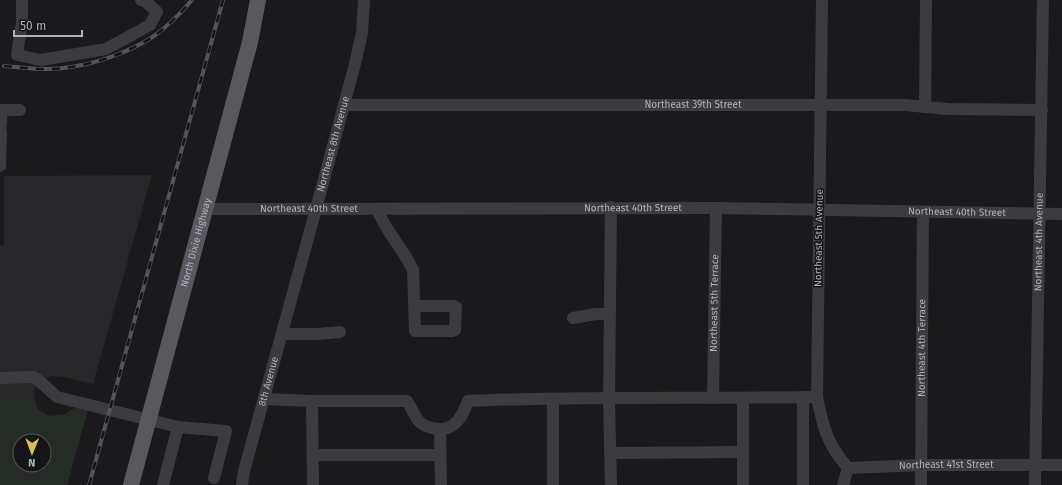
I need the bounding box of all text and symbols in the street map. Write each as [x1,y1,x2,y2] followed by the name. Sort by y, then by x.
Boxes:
[14,12,82,38] scale bar
[20,19,46,33] text: 50 m
[315,95,352,193] street label: Northeast 8th Avenue
[644,99,742,111] street label: Northeast 39th Street
[812,189,826,287] street label: Northeast 5th Avenue
[1032,193,1046,291] street label: Northeast 4th Avenue
[178,197,214,288] street label: North Dixie Highway
[584,202,682,214] street label: Northeast 40th Street
[260,203,358,215] street label: Northeast 40th Street
[908,205,1006,219] street label: Northeast 40th Street
[708,254,721,352] street label: Northeast 5th Terrace
[916,299,928,397] street label: Northeast 4th Terrace
[256,355,281,408] street label: 8th Avenue
[12,433,52,473] north arrow
[28,456,36,469] text: N
[899,459,994,472] street label: Northeast 41st Street

